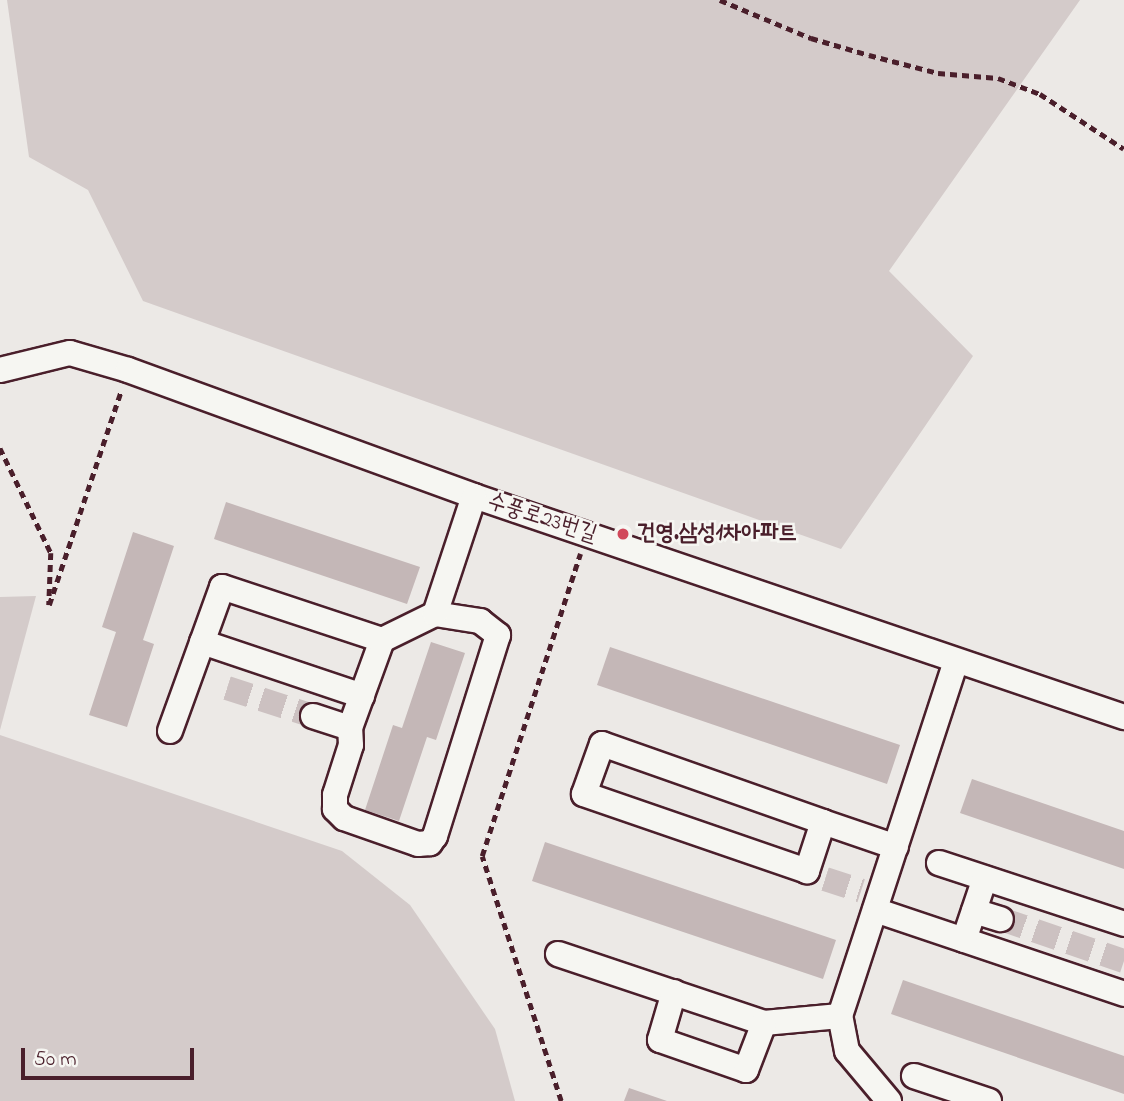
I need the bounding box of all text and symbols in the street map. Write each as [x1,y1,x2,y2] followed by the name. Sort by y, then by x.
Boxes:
[484,488,600,550] street label: 수풍로23번길
[637,520,797,548] place label: 건영.삼성1차아파트
[615,526,631,542] marker: 건영.삼성1차아파트
[24,1034,198,1078] scale bar
[34,1045,77,1075] text: 50 m

